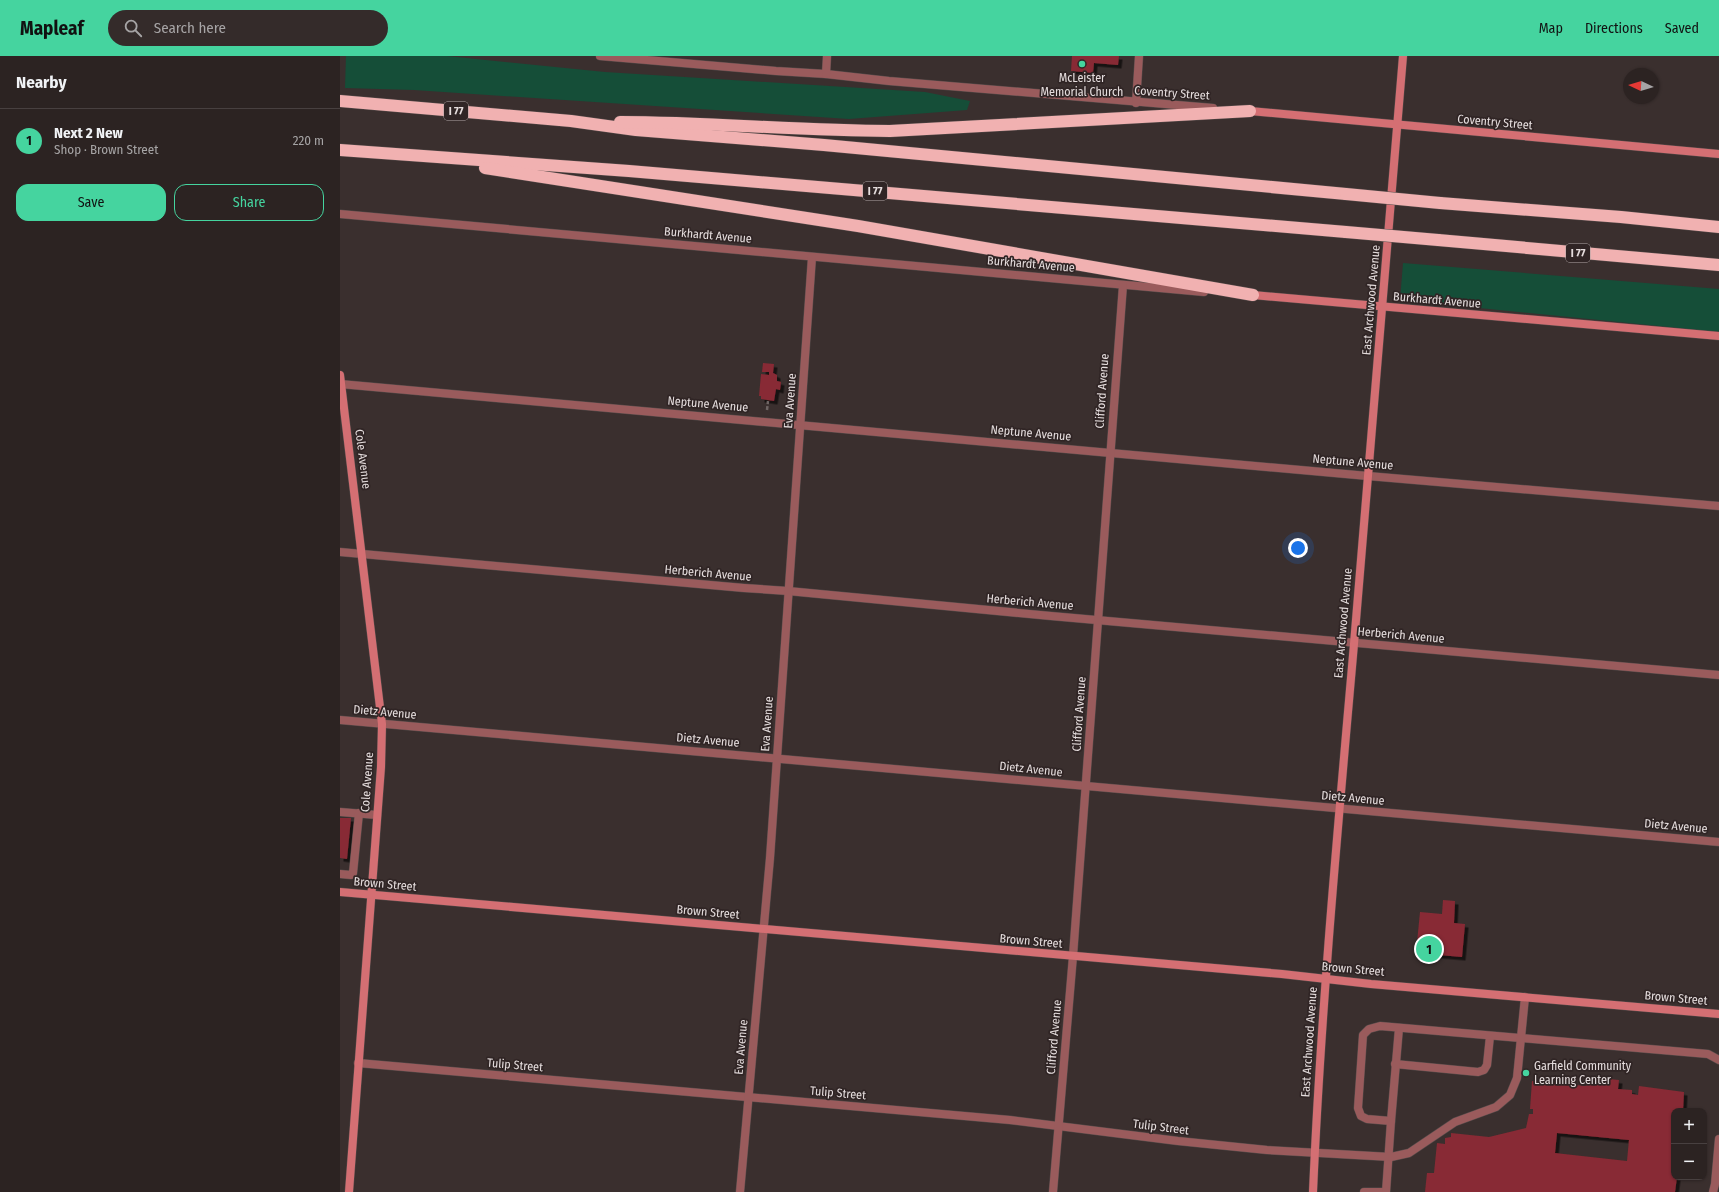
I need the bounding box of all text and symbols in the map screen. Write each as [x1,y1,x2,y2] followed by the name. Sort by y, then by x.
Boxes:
[108,10,388,46] search box
[20,17,84,40] text: Mapleaf
[122,17,144,39] icon: search
[154,19,226,37] text: Search here
[1539,20,1563,37] text: Map
[1585,20,1643,37] text: Directions
[1665,20,1699,37] text: Saved
[1077,59,1087,69] marker: McLeister Memorial Church
[1623,68,1659,104] north arrow
[1041,71,1123,99] place label: McLeister Memorial Church
[16,72,67,93] text: Nearby
[1134,83,1210,103] street label: Coventry Street
[444,102,468,120] road number: I 77
[1457,112,1533,132] street label: Coventry Street
[54,124,123,142] text: Next 2 New
[26,133,32,148] text: 1
[293,133,324,148] text: 220 m
[54,142,158,157] text: Shop · Brown Street
[863,182,887,200] road number: I 77
[16,184,166,221] button: Save
[174,184,324,221] button: Share
[664,224,752,246] street label: Burkhardt Avenue
[1359,244,1383,356] street label: East Archwood Avenue
[1566,244,1590,262] road number: I 77
[987,253,1075,275] street label: Burkhardt Avenue
[1393,289,1481,311] street label: Burkhardt Avenue
[1092,353,1112,429] street label: Clifford Avenue
[781,373,799,429] street label: Eva Avenue
[667,393,749,415] street label: Neptune Avenue
[990,422,1072,444] street label: Neptune Avenue
[352,428,374,490] street label: Cole Avenue
[1312,451,1394,473] street label: Neptune Avenue
[1288,538,1308,558] your location
[664,562,752,584] street label: Herberich Avenue
[1331,567,1355,679] street label: East Archwood Avenue
[986,591,1074,613] street label: Herberich Avenue
[1357,624,1445,646] street label: Herberich Avenue
[1069,676,1089,752] street label: Clifford Avenue
[758,696,776,752] street label: Eva Avenue
[353,702,417,722] street label: Dietz Avenue
[676,730,740,750] street label: Dietz Avenue
[358,751,376,812] street label: Cole Avenue
[999,759,1063,779] street label: Dietz Avenue
[1321,788,1385,808] street label: Dietz Avenue
[1644,816,1708,836] street label: Dietz Avenue
[353,874,417,894] street label: Brown Street
[676,902,740,922] street label: Brown Street
[999,931,1063,951] street label: Brown Street
[1416,934,1442,964] pin: 1
[1321,959,1385,979] street label: Brown Street
[1298,986,1320,1098] street label: East Archwood Avenue
[1644,988,1708,1008] street label: Brown Street
[1044,999,1064,1075] street label: Clifford Avenue
[732,1019,750,1075] street label: Eva Avenue
[486,1056,544,1074] street label: Tulip Street
[1534,1059,1632,1087] place label: Garfield Community Learning Center
[1521,1068,1531,1078] marker: Garfield Community Learning Center
[809,1084,867,1102] street label: Tulip Street
[1671,1108,1707,1180] map controls
[1671,1108,1707,1144] button: +
[1132,1117,1190,1137] street label: Tulip Street
[1671,1144,1707,1180] button: −

